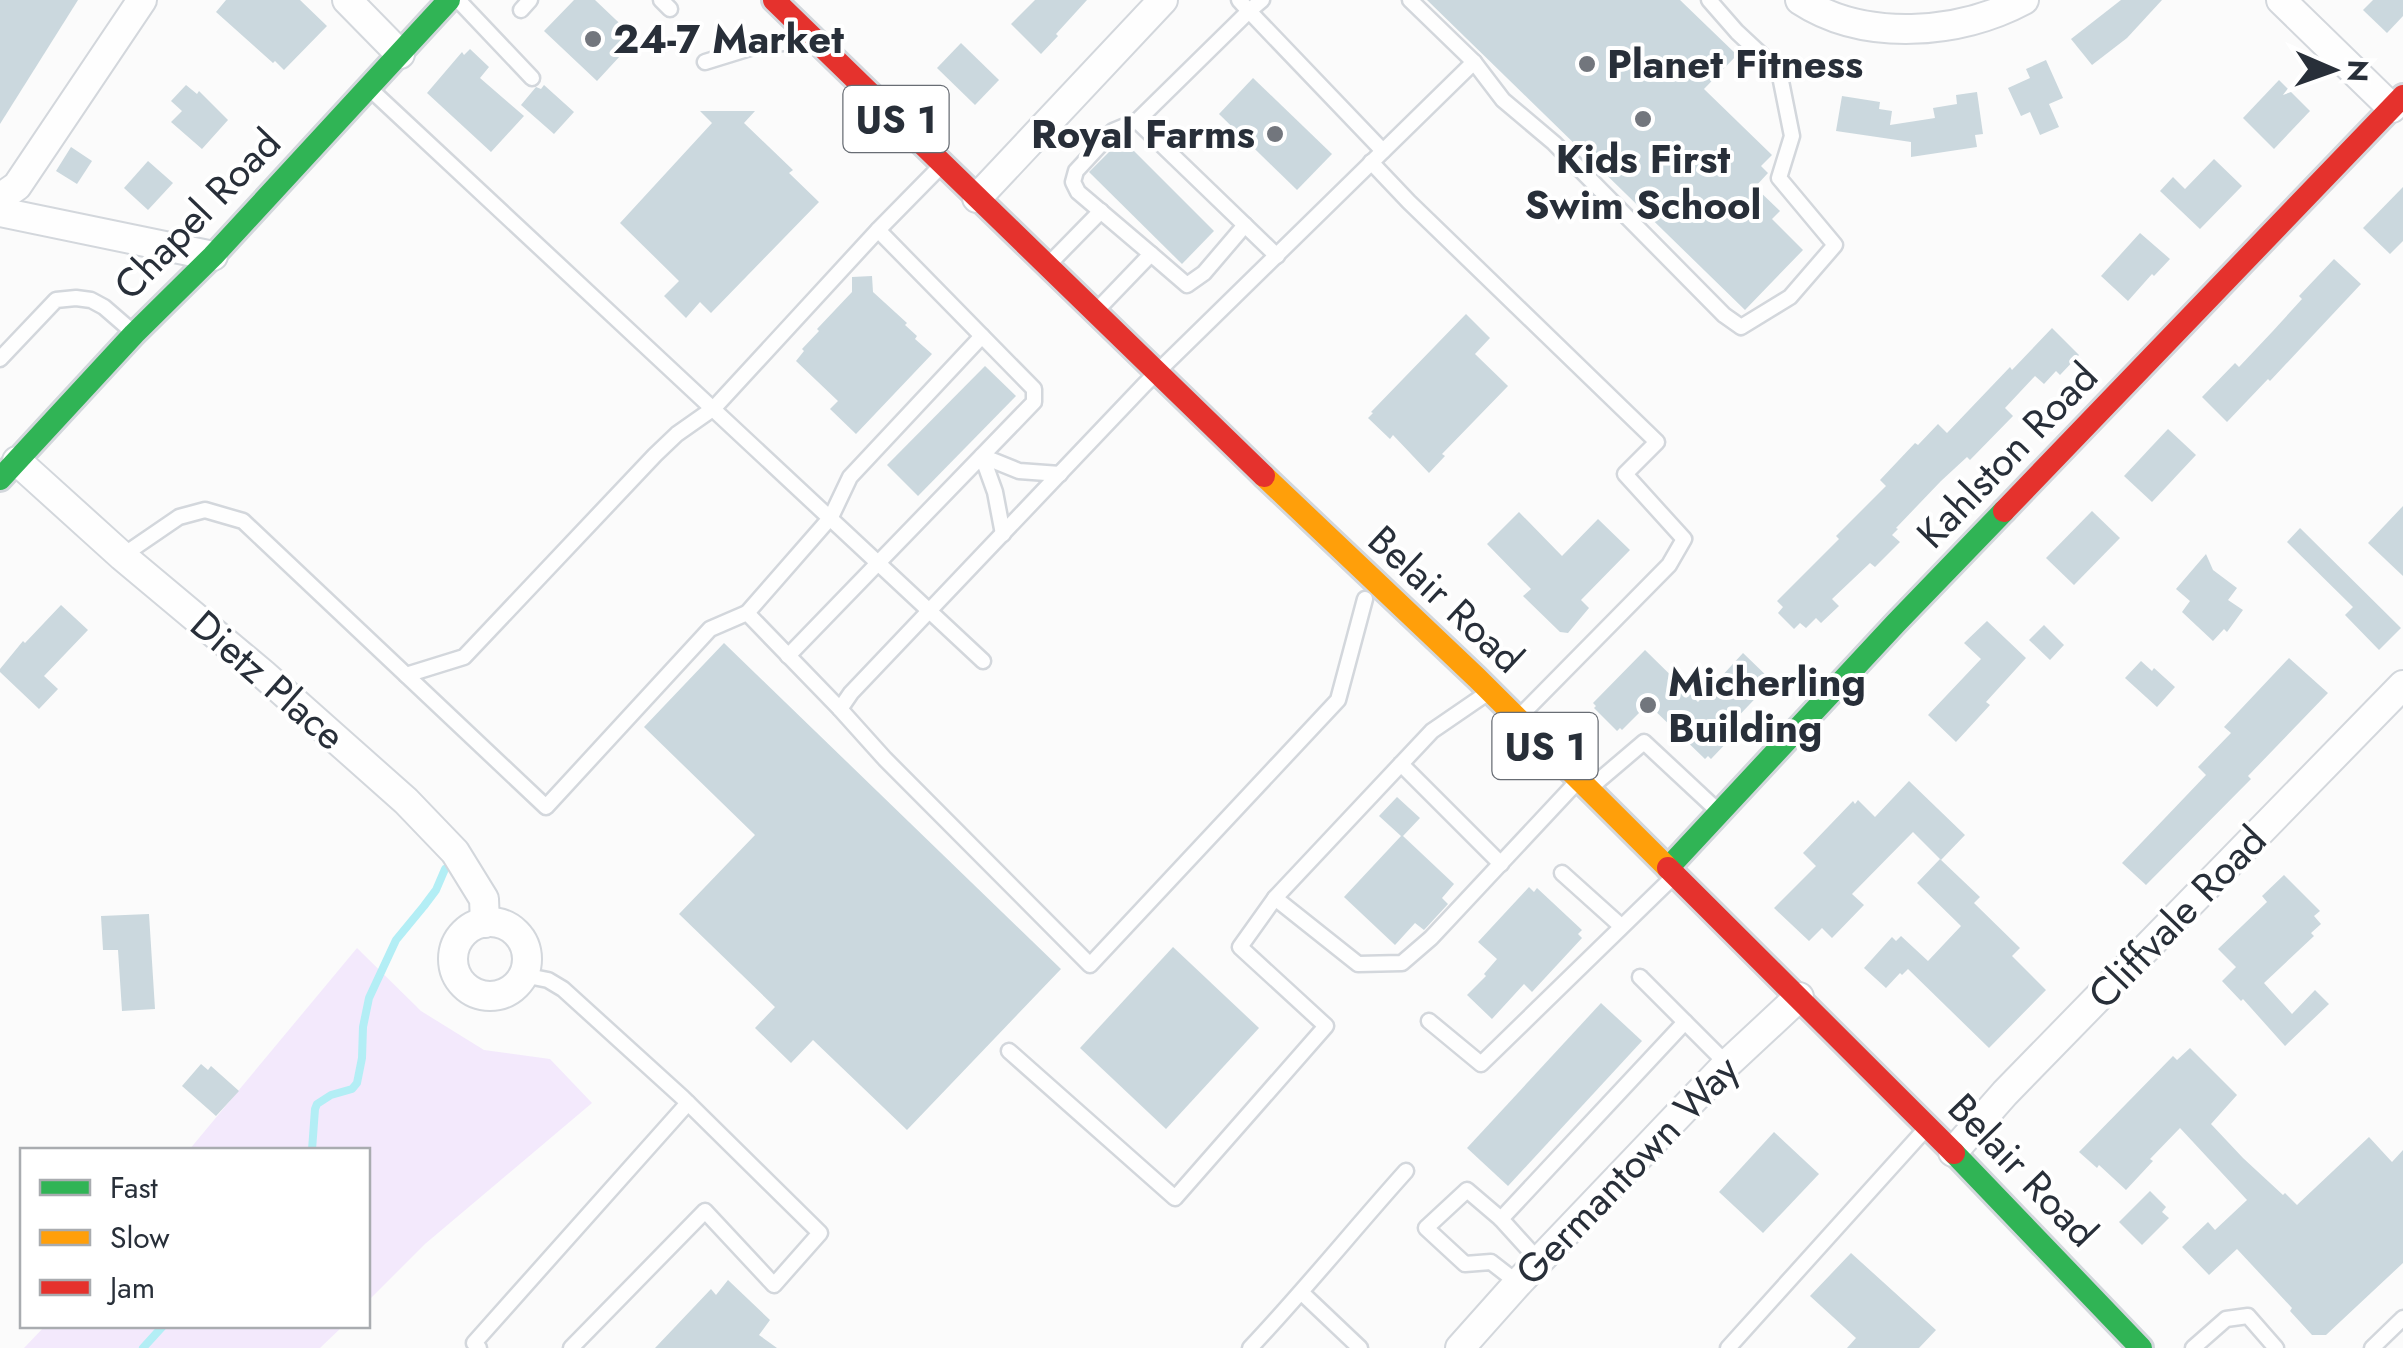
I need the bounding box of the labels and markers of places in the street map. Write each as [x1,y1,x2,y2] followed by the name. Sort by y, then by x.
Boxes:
[613,10,844,68] place label: 24-7 Market
[582,28,604,50] marker: 24-7 Market
[1607,35,1863,93] place label: Planet Fitness
[1576,53,1598,75] marker: Planet Fitness
[1031,105,1255,163] place label: Royal Farms
[1632,108,1654,130] marker: Kids First Swim School
[1264,123,1286,145] marker: Royal Farms
[1525,130,1761,234] place label: Kids First Swim School
[1668,653,1866,757] place label: Micherling Building
[1637,694,1659,716] marker: Micherling Building

